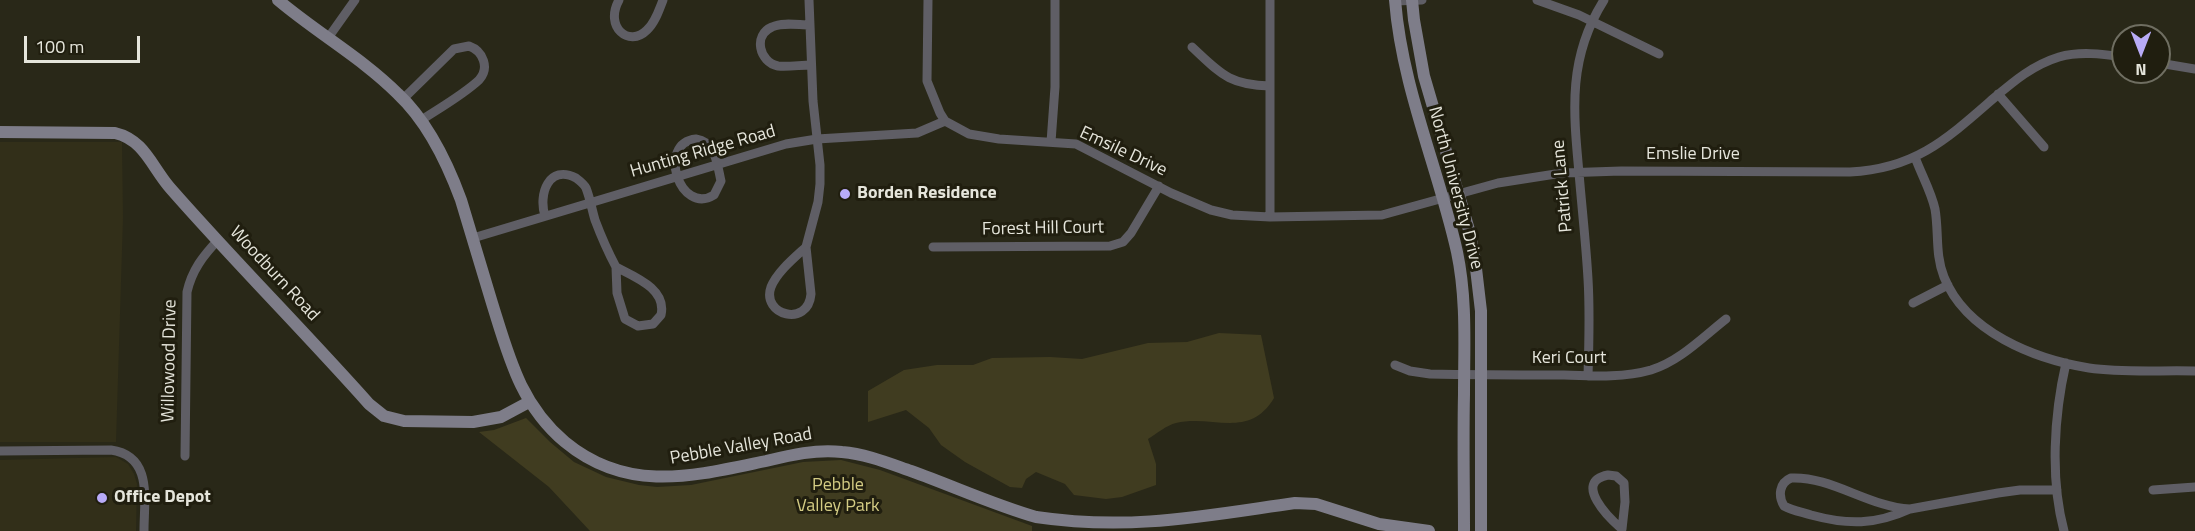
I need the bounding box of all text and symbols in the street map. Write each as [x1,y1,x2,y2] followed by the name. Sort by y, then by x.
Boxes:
[27,24,142,62] scale bar
[2111,24,2171,84] north arrow
[35,33,84,60] text: 100 m
[2135,58,2147,82] text: N
[1423,104,1487,272] street label: North University Drive
[628,121,778,183] street label: Hunting Ridge Road
[1076,122,1170,182] street label: Emsile Drive
[1548,139,1578,233] street label: Patrick Lane
[1646,144,1740,166] street label: Emslie Drive
[857,183,997,205] place label: Borden Residence
[838,187,852,201] marker: Borden Residence
[982,217,1104,241] street label: Forest Hill Court
[225,222,323,326] street label: Woodburn Road
[158,299,182,423] street label: Willowood Drive
[1532,348,1606,370] street label: Keri Court
[668,424,814,470] street label: Pebble Valley Road
[796,475,880,518] park label: Pebble Valley Park
[114,487,211,509] place label: Office Depot
[95,491,109,505] marker: Office Depot

